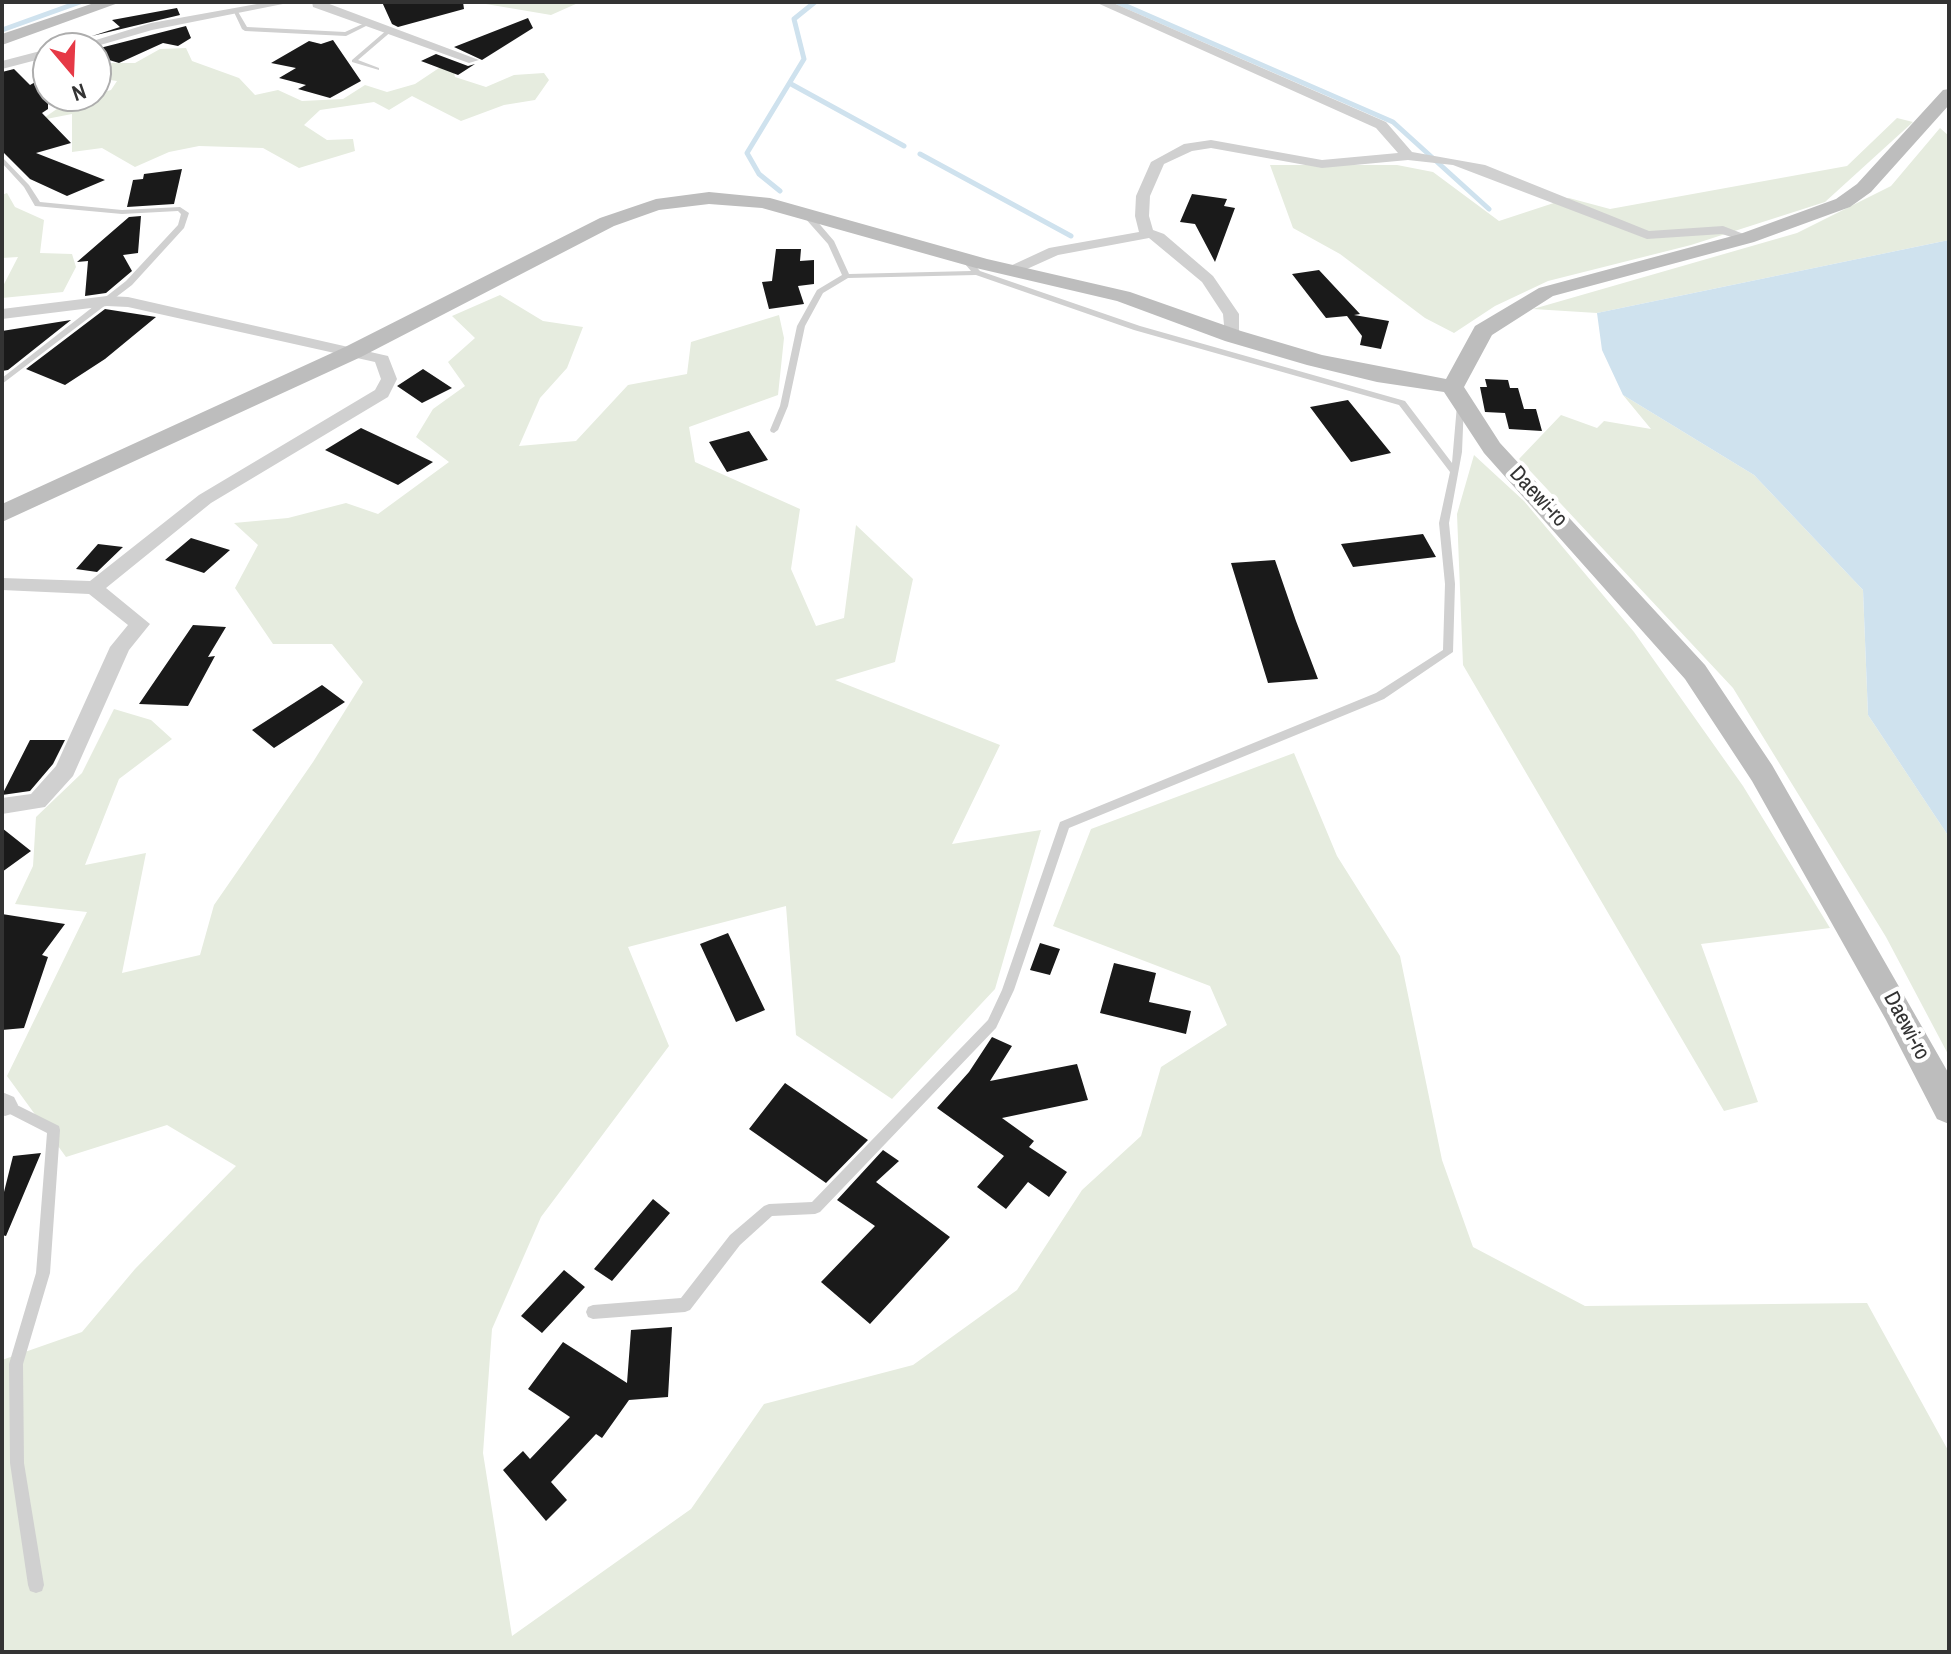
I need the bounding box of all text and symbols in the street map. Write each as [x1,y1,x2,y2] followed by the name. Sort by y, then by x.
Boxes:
[32,32,112,112] north arrow
[68,76,90,109] text: N
[1503,461,1573,533] street label: Daewi-ro
[1877,987,1935,1065] street label: Daewi-ro

